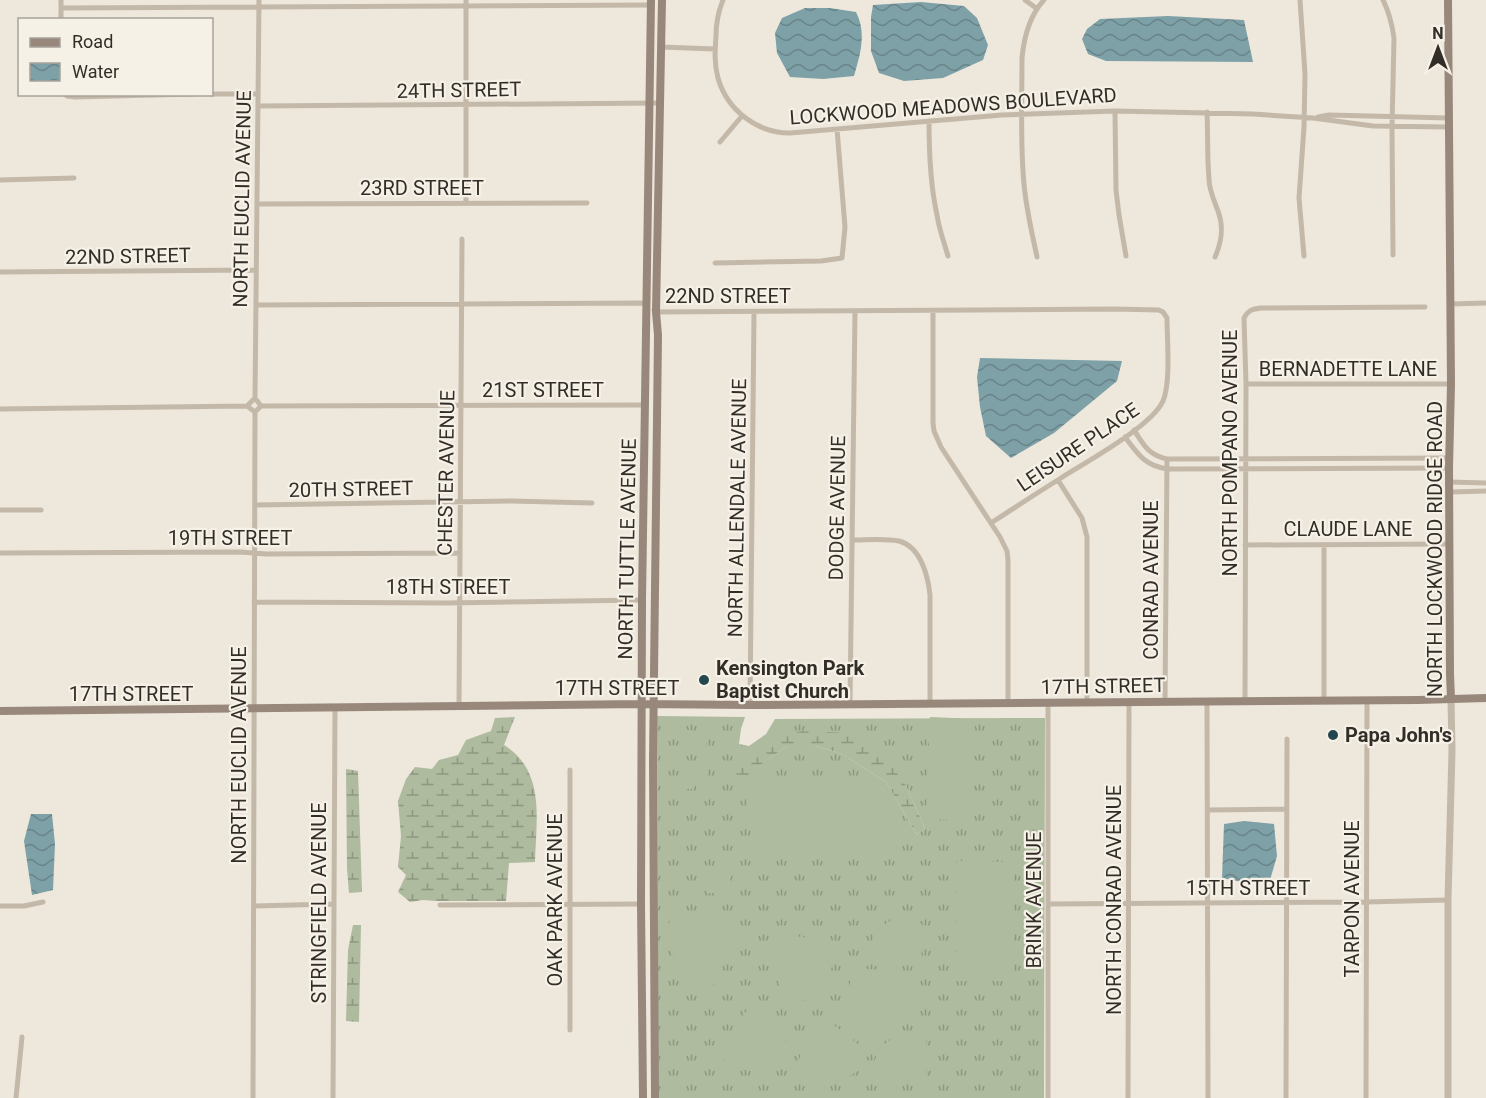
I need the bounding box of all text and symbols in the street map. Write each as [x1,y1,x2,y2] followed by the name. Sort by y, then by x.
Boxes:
[18,18,213,96] legend
[1408,18,1468,78] north arrow
[1432,24,1444,43] text: N
[72,31,113,52] text: Road
[72,61,119,82] text: Water
[396,77,522,103] street label: 24TH STREET
[789,83,1117,129] street label: LOCKWOOD MEADOWS BOULEVARD
[228,90,256,308] street label: NORTH EUCLID AVENUE
[360,176,484,200] street label: 23RD STREET
[65,243,191,269] street label: 22ND STREET
[665,284,791,308] street label: 22ND STREET
[1218,330,1242,576] street label: NORTH POMPANO AVENUE
[1259,357,1437,381] street label: BERNADETTE LANE
[482,378,604,402] street label: 21ST STREET
[723,378,751,638] street label: NORTH ALLENDALE AVENUE
[433,390,459,556] street label: CHESTER AVENUE
[1012,397,1144,497] street label: LEISURE PLACE
[1423,401,1447,697] street label: NORTH LOCKWOOD RIDGE ROAD
[824,435,850,581] street label: DODGE AVENUE
[613,438,641,660] street label: NORTH TUTTLE AVENUE
[288,476,414,502] street label: 20TH STREET
[1139,500,1163,660] street label: CONRAD AVENUE
[1284,517,1412,541] street label: CLAUDE LANE
[168,526,292,550] street label: 19TH STREET
[386,575,510,599] street label: 18TH STREET
[227,646,251,864] street label: NORTH EUCLID AVENUE
[716,656,864,703] place label: Kensington Park Baptist Church
[697,673,711,687] marker: Kensington Park Baptist Church
[1040,673,1166,699] street label: 17TH STREET
[555,676,679,700] street label: 17TH STREET
[69,682,193,706] street label: 17TH STREET
[1345,723,1452,747] place label: Papa John's
[1326,728,1340,742] marker: Papa John's
[1102,785,1126,1015] street label: NORTH CONRAD AVENUE
[307,802,331,1004] street label: STRINGFIELD AVENUE
[543,813,567,987] street label: OAK PARK AVENUE
[1340,820,1364,978] street label: TARPON AVENUE
[1022,832,1046,968] street label: BRINK AVENUE
[1186,876,1310,900] street label: 15TH STREET

